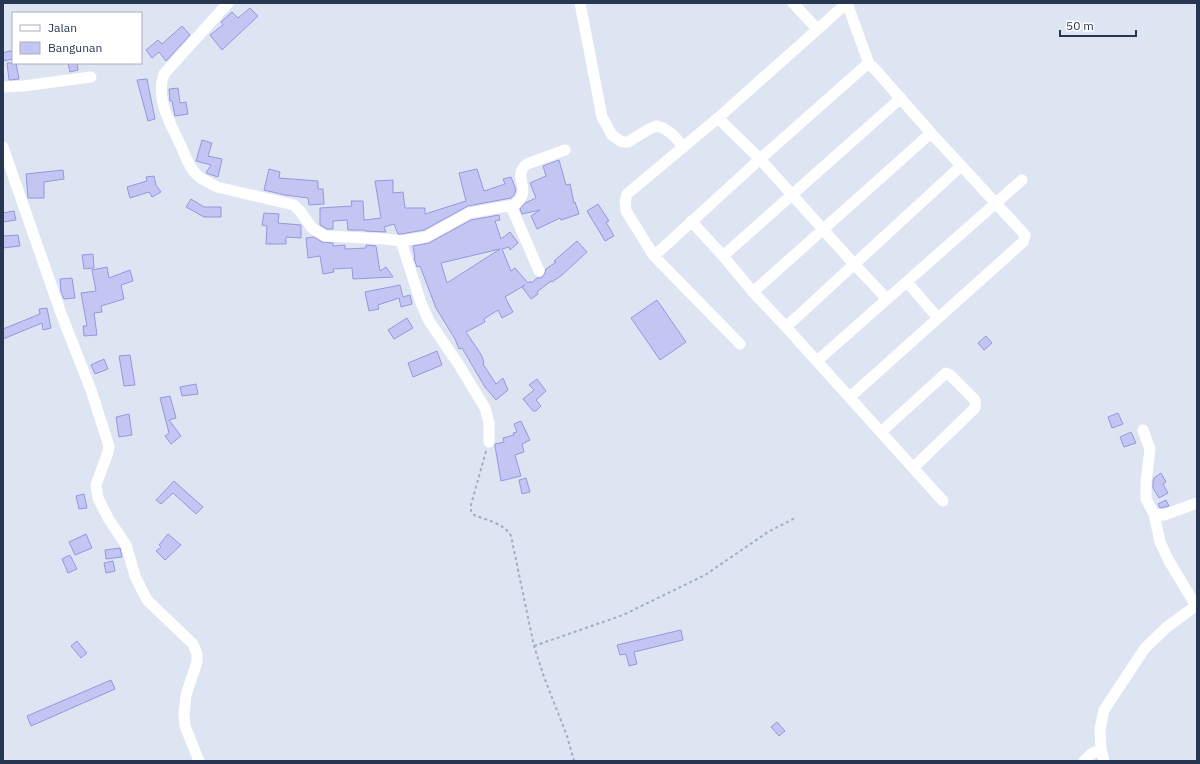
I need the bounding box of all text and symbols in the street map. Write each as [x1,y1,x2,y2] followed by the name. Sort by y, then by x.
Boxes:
[12,12,142,64] legend
[1060,12,1136,38] scale bar
[1066,18,1094,33] text: 50 m
[48,20,77,35] text: Jalan
[48,40,102,55] text: Bangunan

